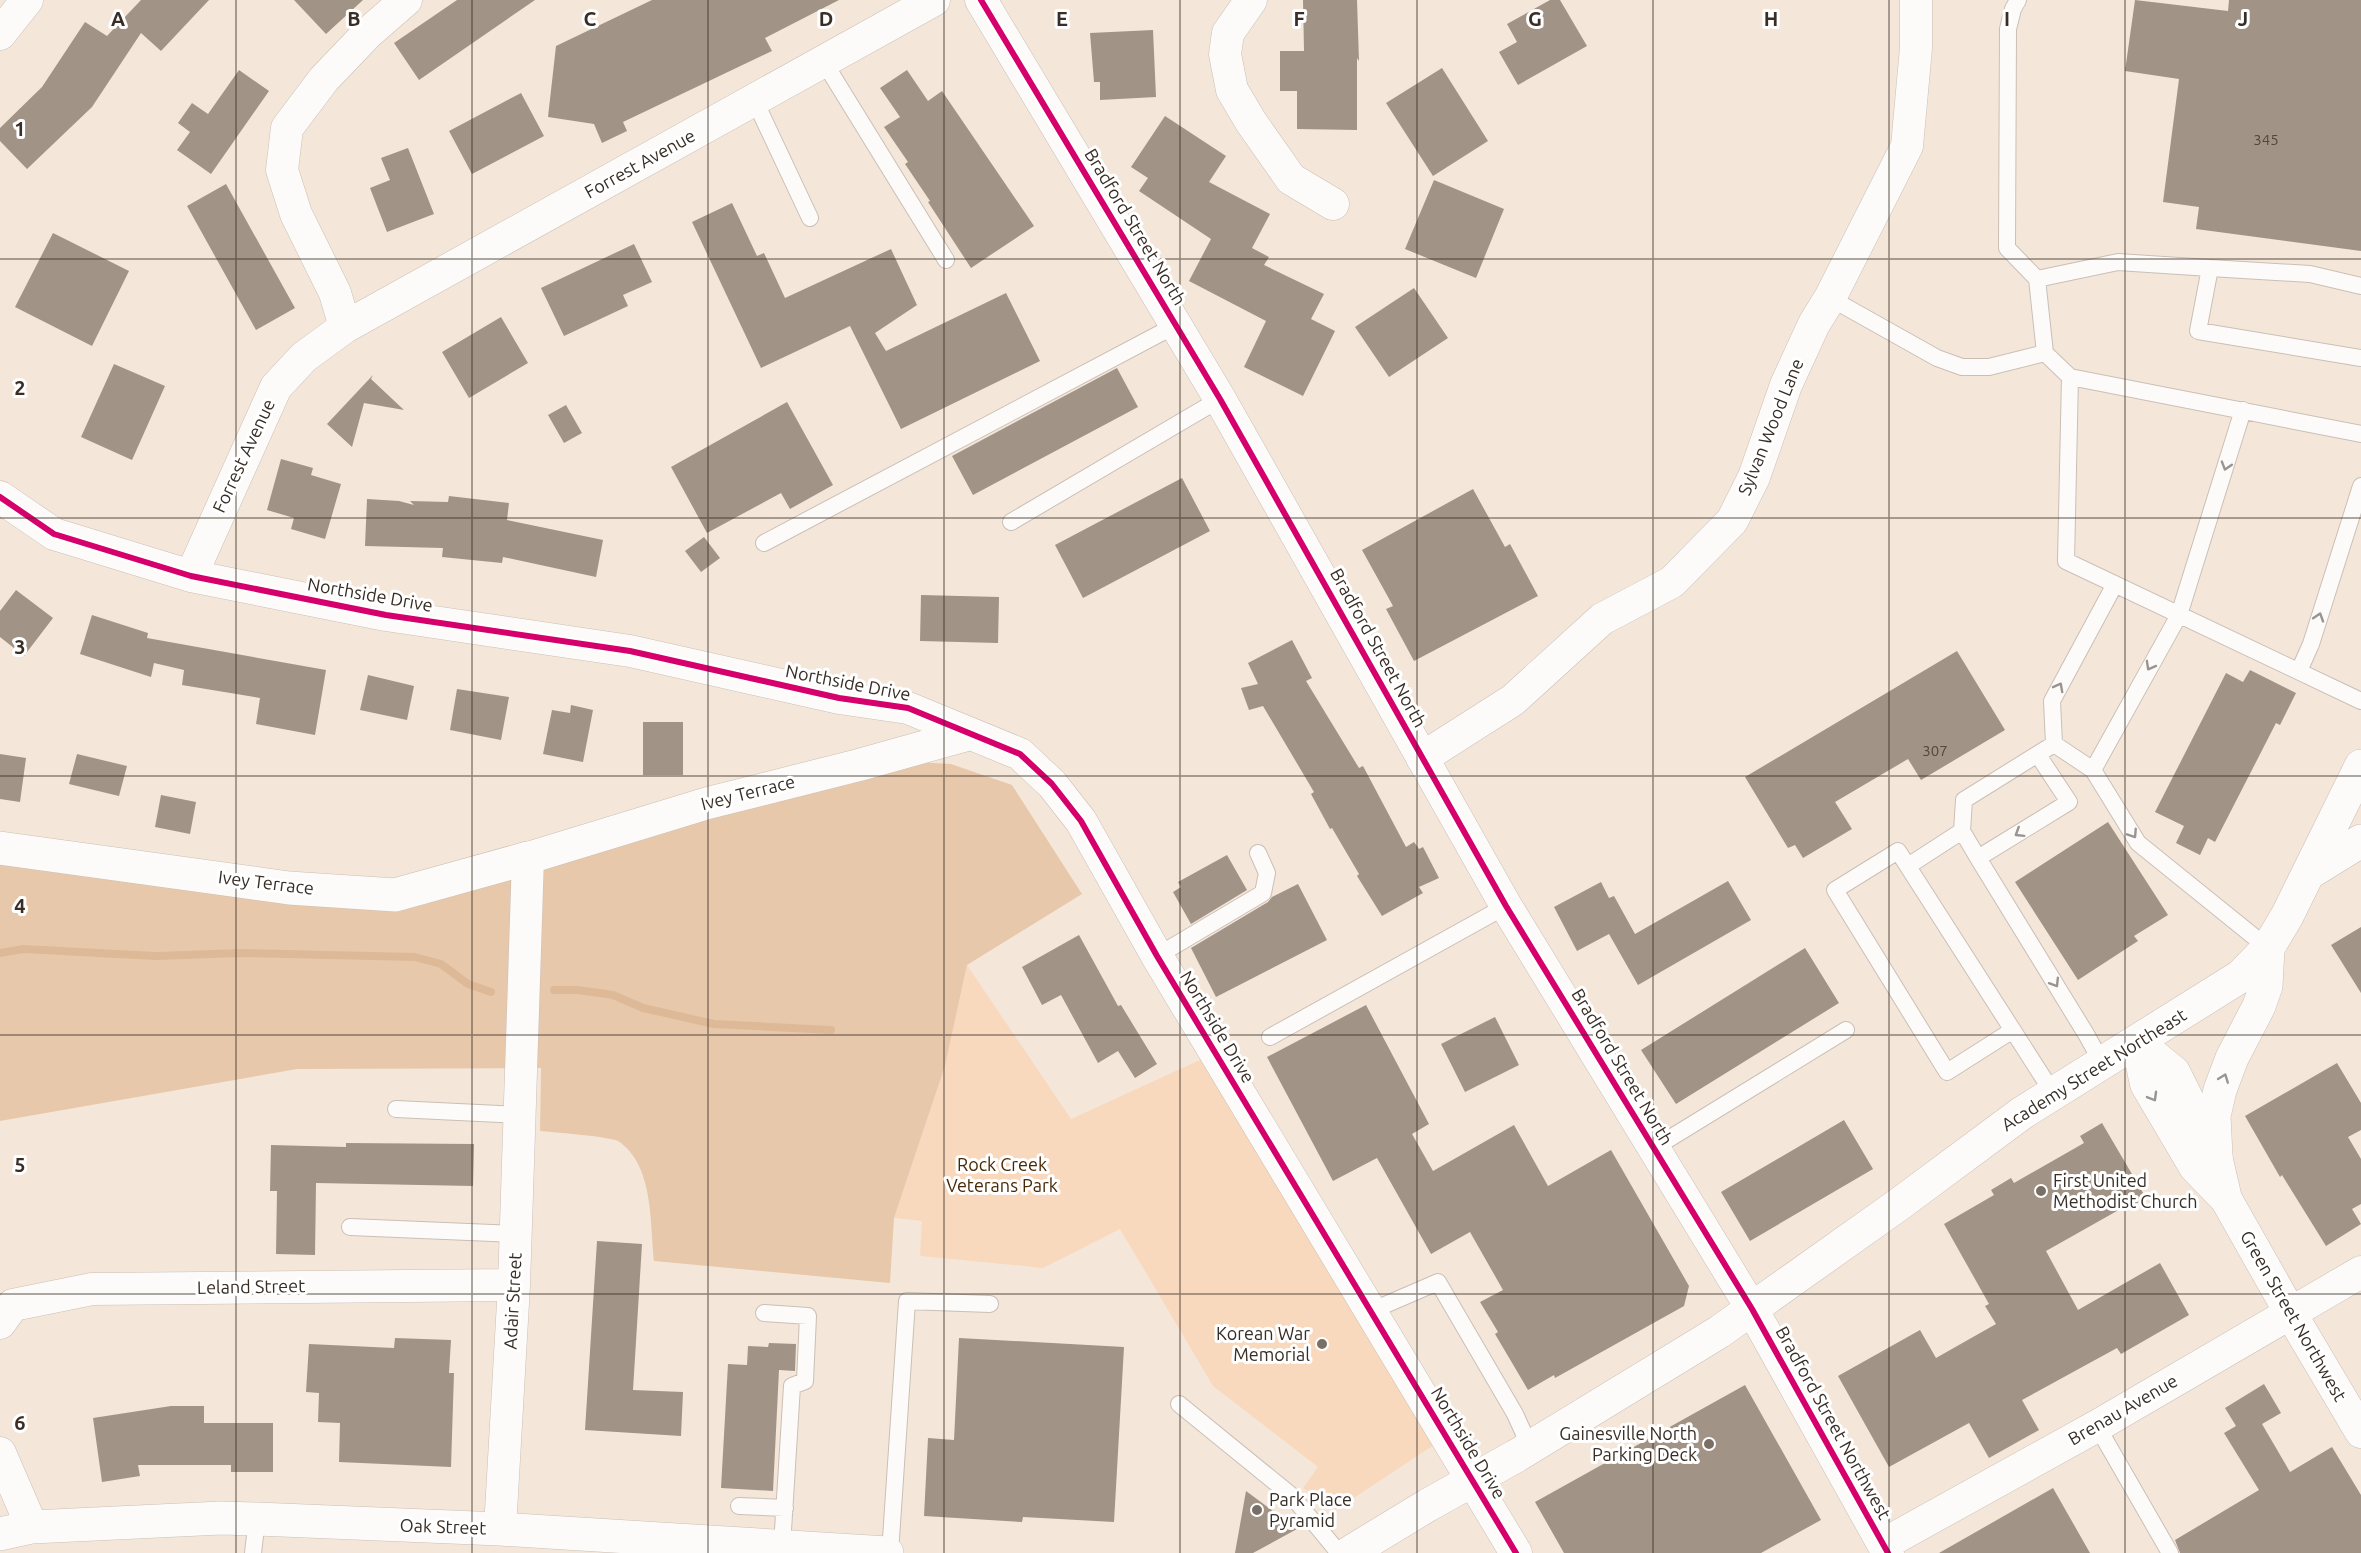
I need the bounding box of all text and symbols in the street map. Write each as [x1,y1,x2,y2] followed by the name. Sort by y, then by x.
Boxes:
[111,7,125,30] text: A
[347,7,361,30] text: B
[584,7,597,30] text: C
[819,7,833,30] text: D
[1056,7,1068,30] text: E
[1293,7,1305,30] text: F
[1528,7,1542,30] text: G
[1764,7,1778,30] text: H
[2004,7,2010,30] text: I
[2238,7,2248,30] text: J
[14,117,26,140] text: 1
[581,125,698,202] street label: Forrest Avenue
[2253,131,2279,148] house number: 345
[1081,145,1190,308] street label: Bradford Street North
[1734,355,1807,498] street label: Sylvan Wood Lane
[14,376,26,399] text: 2
[208,396,278,516] street label: Forrest Avenue
[2221,460,2233,471] one-way arrow
[1327,564,1431,731] street label: Bradford Street North
[306,573,434,615] street label: Northside Drive
[2312,612,2325,623] one-way arrow
[14,635,26,658] text: 3
[784,660,912,704] street label: Northside Drive
[2146,660,2158,670] one-way arrow
[2052,683,2064,694] one-way arrow
[1922,742,1948,759] house number: 307
[699,771,797,813] street label: Ivey Terrace
[2015,826,2026,837] one-way arrow
[2126,828,2137,839] one-way arrow
[217,866,315,898] street label: Ivey Terrace
[14,894,26,917] text: 4
[1177,967,1259,1086] street label: Northside Drive
[2048,977,2060,987] one-way arrow
[1568,985,1677,1148] street label: Bradford Street North
[1997,1004,2190,1134] street label: Academy Street Northeast
[2217,1073,2229,1084] one-way arrow
[2146,1091,2158,1101] one-way arrow
[14,1153,26,1176] text: 5
[946,1154,1058,1195] park label: Rock Creek Veterans Park
[2053,1170,2197,1211] place label: First United Methodist Church
[2034,1184,2048,1198] marker: First United Methodist Church
[2237,1227,2351,1404] street label: Green Street Northwest
[499,1252,525,1350] street label: Adair Street
[197,1275,305,1297] street label: Leland Street
[1216,1323,1310,1364] place label: Korean War Memorial
[1772,1323,1895,1522] street label: Bradford Street Northwest
[1315,1337,1329,1351] marker: Korean War Memorial
[2064,1370,2181,1448] street label: Brenau Avenue
[1428,1383,1510,1502] street label: Northside Drive
[14,1411,26,1434] text: 6
[1559,1423,1697,1464] place label: Gainesville North Parking Deck
[1702,1437,1716,1451] marker: Gainesville North Parking Deck
[1269,1489,1352,1530] place label: Park Place Pyramid
[1250,1503,1264,1517] marker: Park Place Pyramid
[399,1514,487,1538] street label: Oak Street

